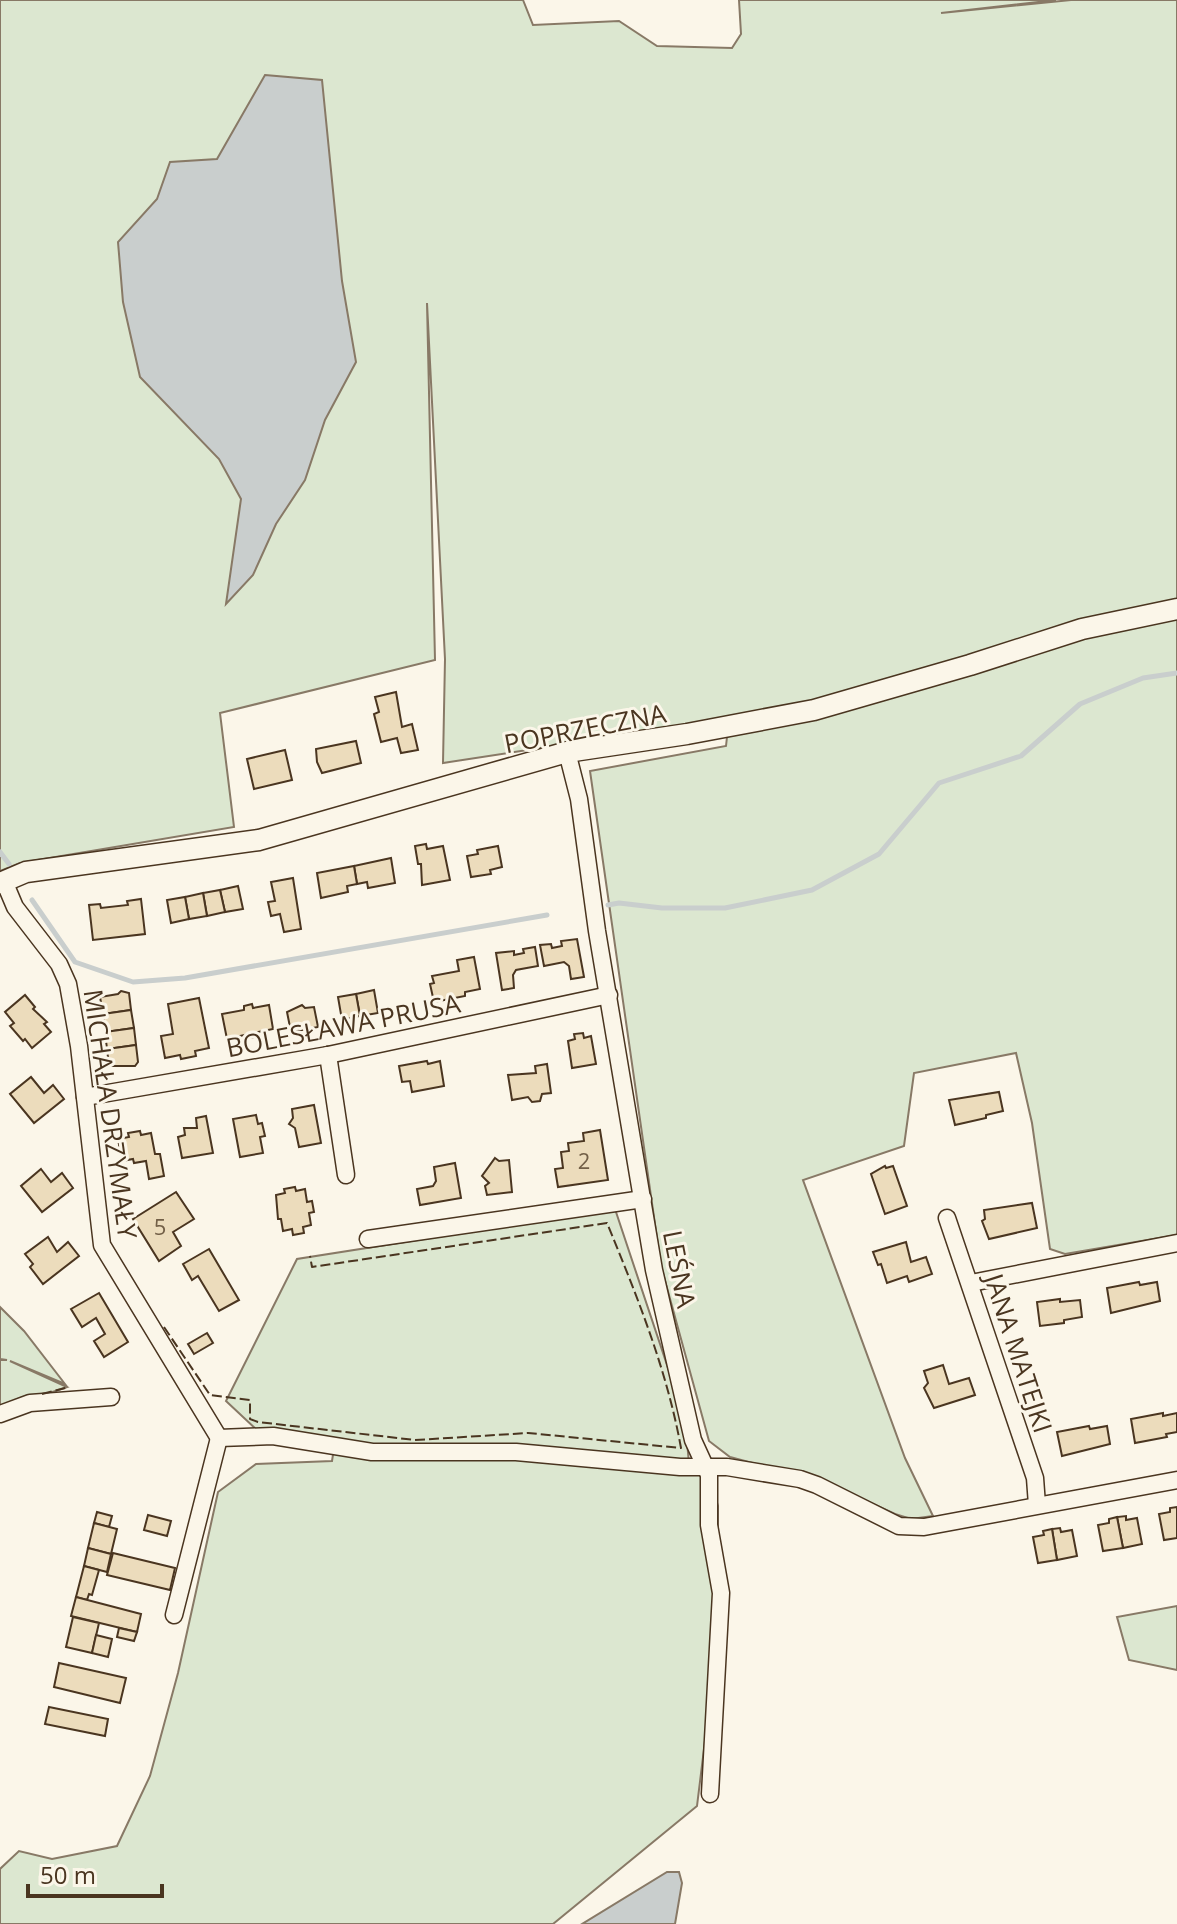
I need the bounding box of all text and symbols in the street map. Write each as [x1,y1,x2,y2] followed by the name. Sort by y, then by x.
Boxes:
[501,695,670,761] street label: POPRZECZNA
[223,985,464,1065] street label: BOLESŁAWA PRUSA
[76,987,146,1242] street label: MICHAŁA DRZYMAŁY
[578,1145,590,1175] house number: 2
[154,1211,166,1241] house number: 5
[655,1227,705,1311] street label: LEŚNA
[975,1266,1062,1437] street label: JANA MATEJKI
[28,1848,162,1898] scale bar
[40,1858,96,1891] text: 50 m

